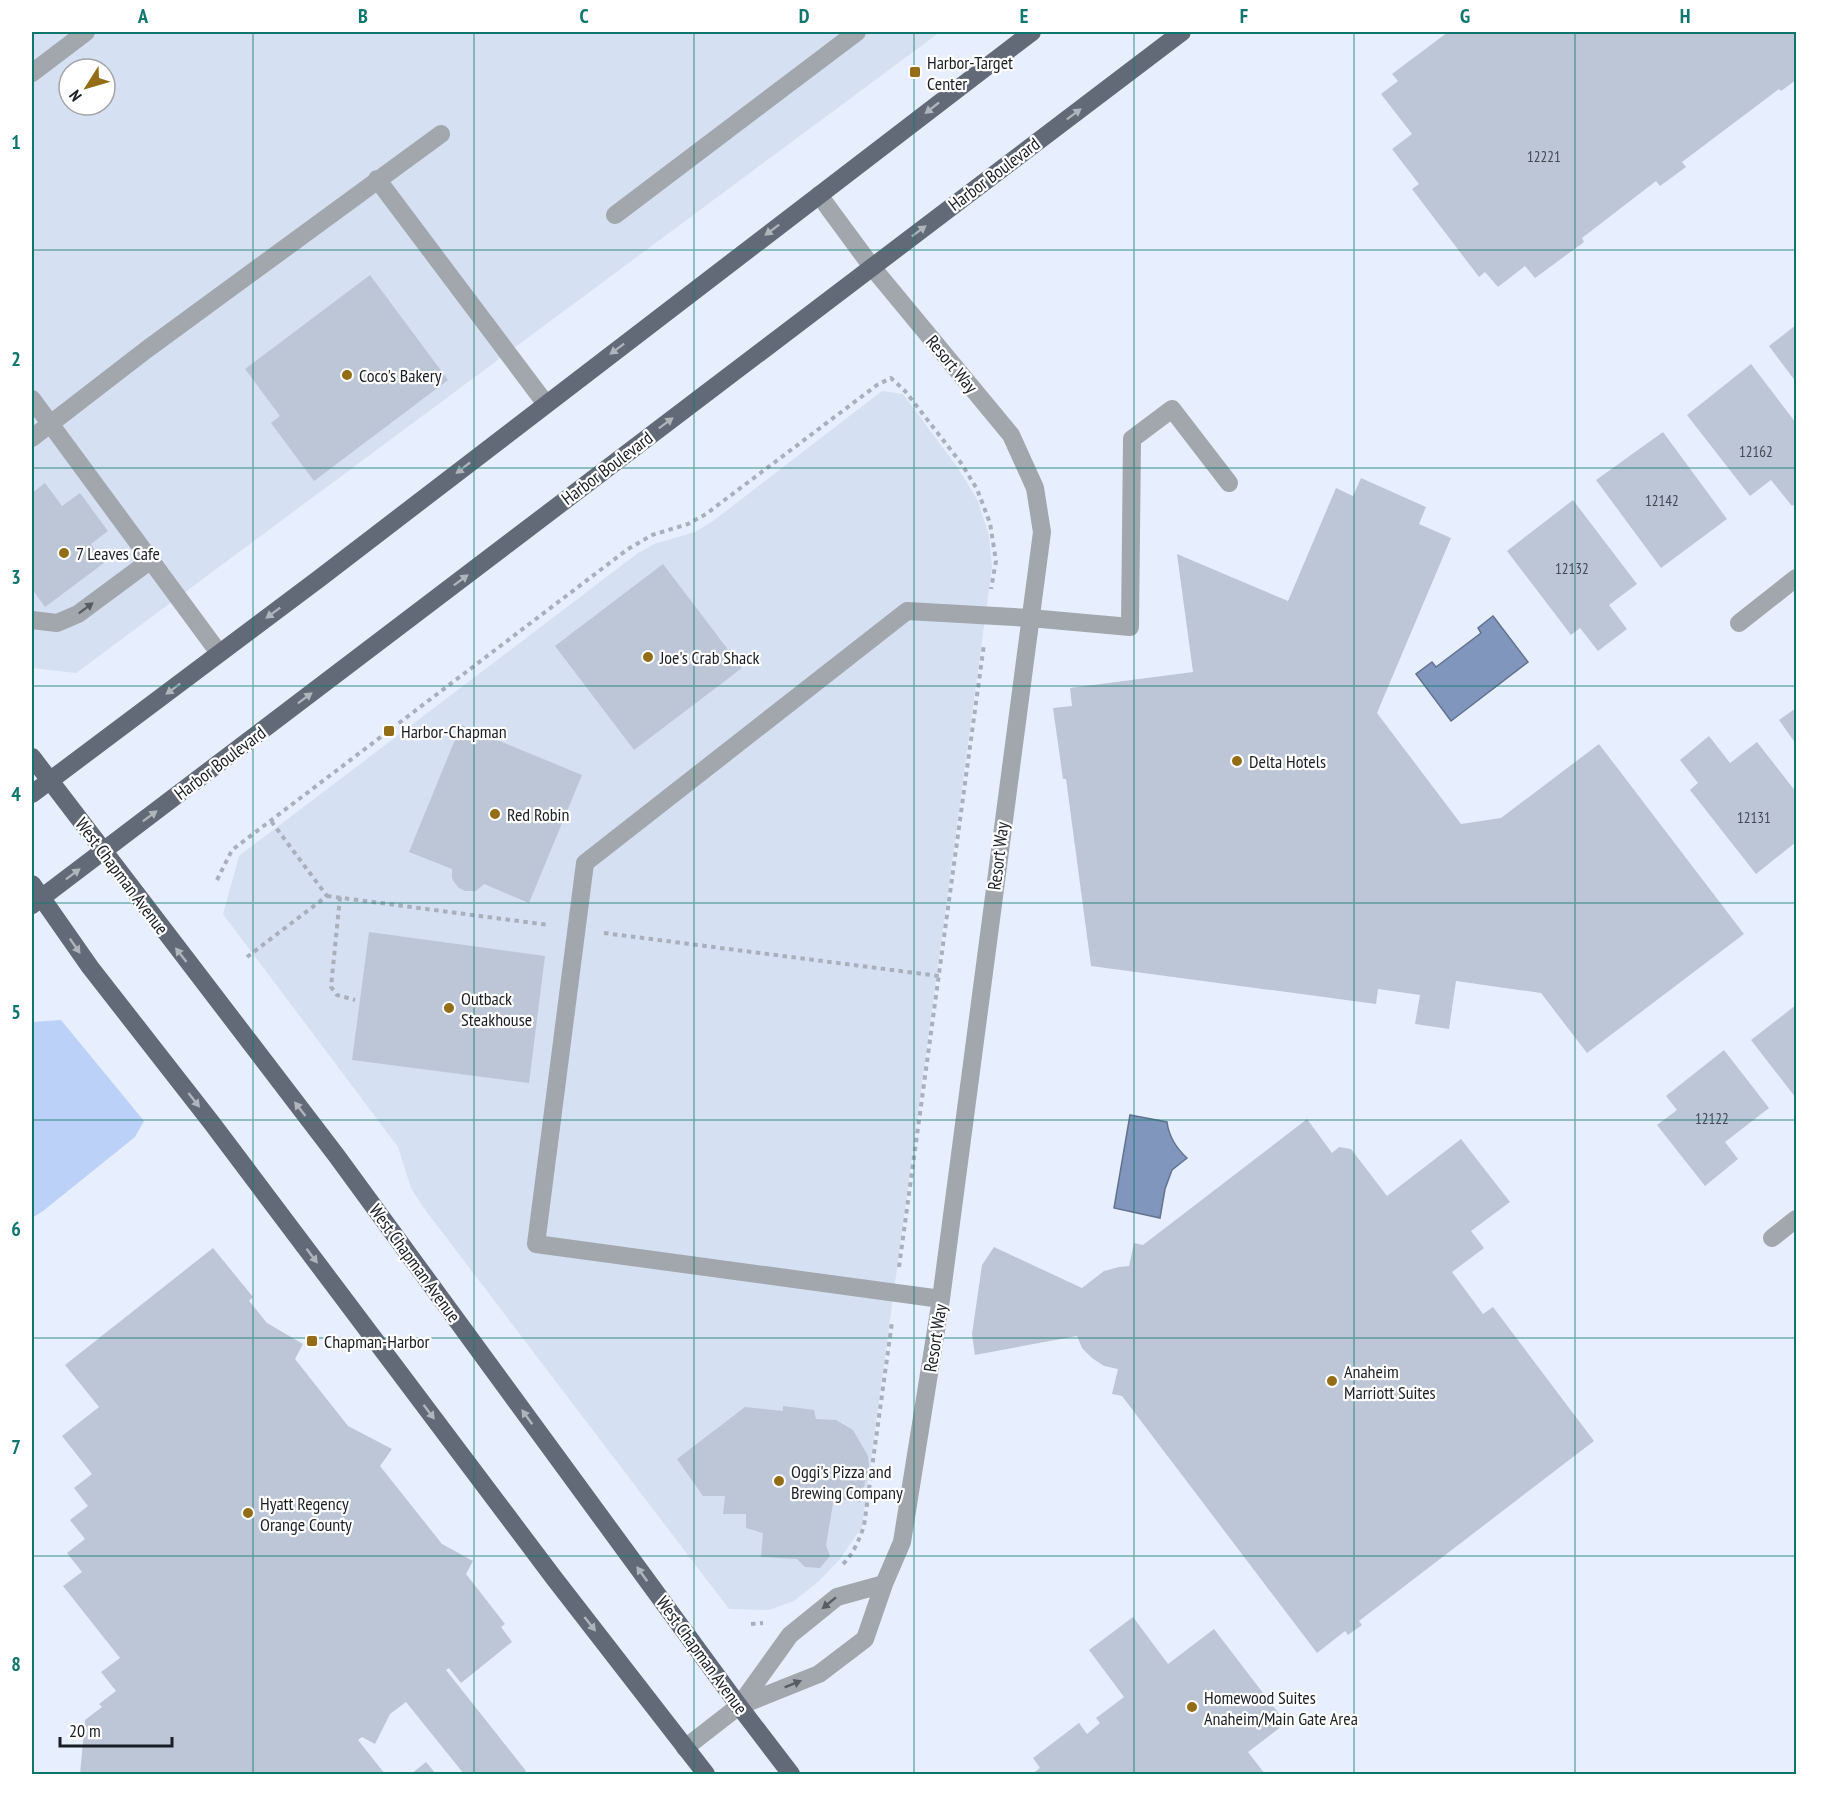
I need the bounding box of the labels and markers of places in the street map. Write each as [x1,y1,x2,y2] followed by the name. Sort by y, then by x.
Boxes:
[927,51,1013,95] place label: Harbor-Target Center
[908,65,922,79] marker: Harbor-Target Center
[359,364,442,387] place label: Coco's Bakery
[340,368,354,382] marker: Coco's Bakery
[76,542,160,565] place label: 7 Leaves Cafe
[57,546,71,560] marker: 7 Leaves Cafe
[659,646,760,669] place label: Joe's Crab Shack
[641,650,655,664] marker: Joe's Crab Shack
[401,720,507,743] place label: Harbor-Chapman
[382,724,396,738] marker: Harbor-Chapman
[1249,750,1326,773] place label: Delta Hotels
[1230,754,1244,768] marker: Delta Hotels
[507,803,569,826] place label: Red Robin
[488,807,502,821] marker: Red Robin
[461,987,532,1031] place label: Outback Steakhouse
[442,1001,456,1015] marker: Outback Steakhouse
[324,1330,430,1353] place label: Chapman-Harbor
[305,1334,319,1348] marker: Chapman-Harbor
[1344,1360,1436,1404] place label: Anaheim Marriott Suites
[1325,1374,1339,1388] marker: Anaheim Marriott Suites
[791,1460,903,1504] place label: Oggi's Pizza and Brewing Company
[772,1474,786,1488] marker: Oggi's Pizza and Brewing Company
[260,1492,352,1536] place label: Hyatt Regency Orange County
[241,1506,255,1520] marker: Hyatt Regency Orange County
[1204,1686,1358,1730] place label: Homewood Suites Anaheim/Main Gate Area
[1185,1700,1199,1714] marker: Homewood Suites Anaheim/Main Gate Area

